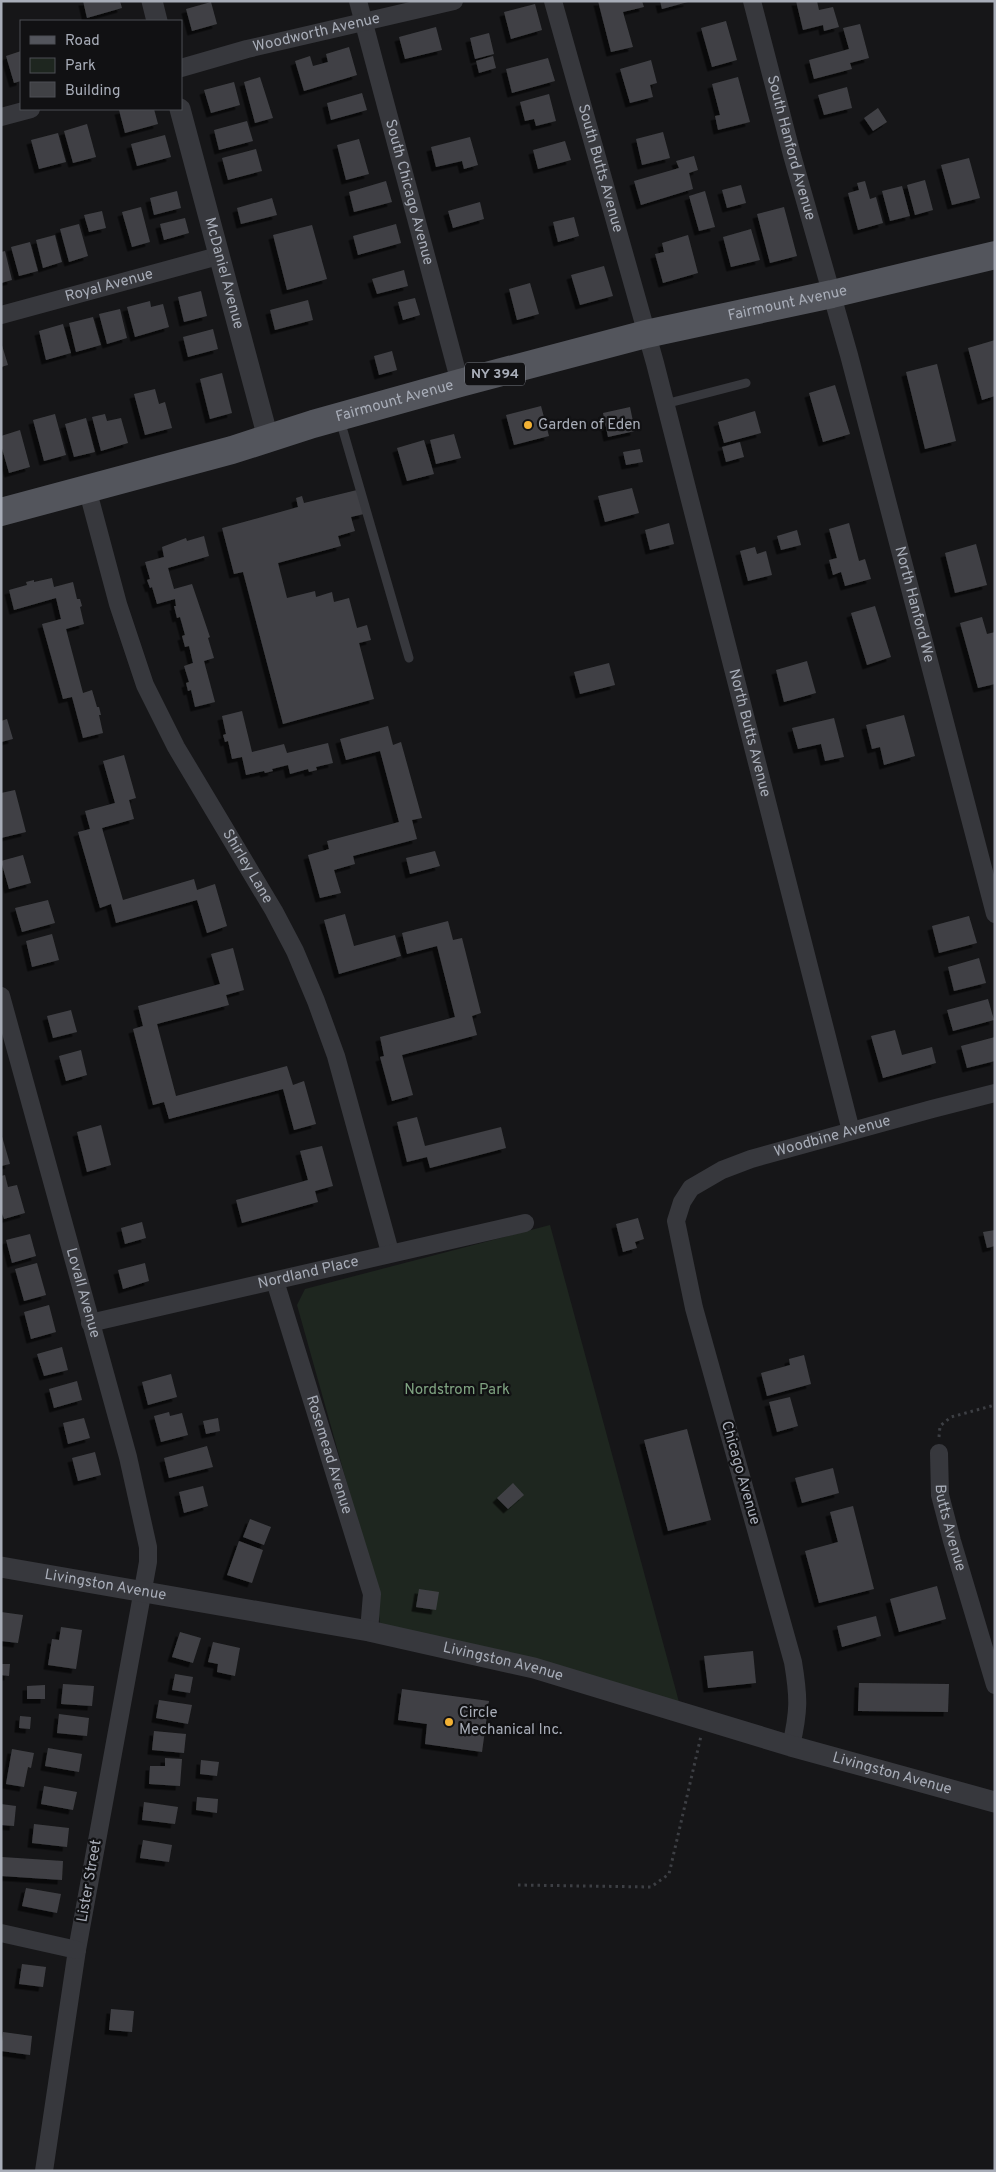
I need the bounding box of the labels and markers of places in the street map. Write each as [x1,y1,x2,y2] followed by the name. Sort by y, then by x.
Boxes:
[538,416,641,435] place label: Garden of Eden
[522,419,534,431] marker: Garden of Eden
[459,1704,563,1740] place label: Circle Mechanical Inc.
[443,1716,455,1728] marker: Circle Mechanical Inc.

